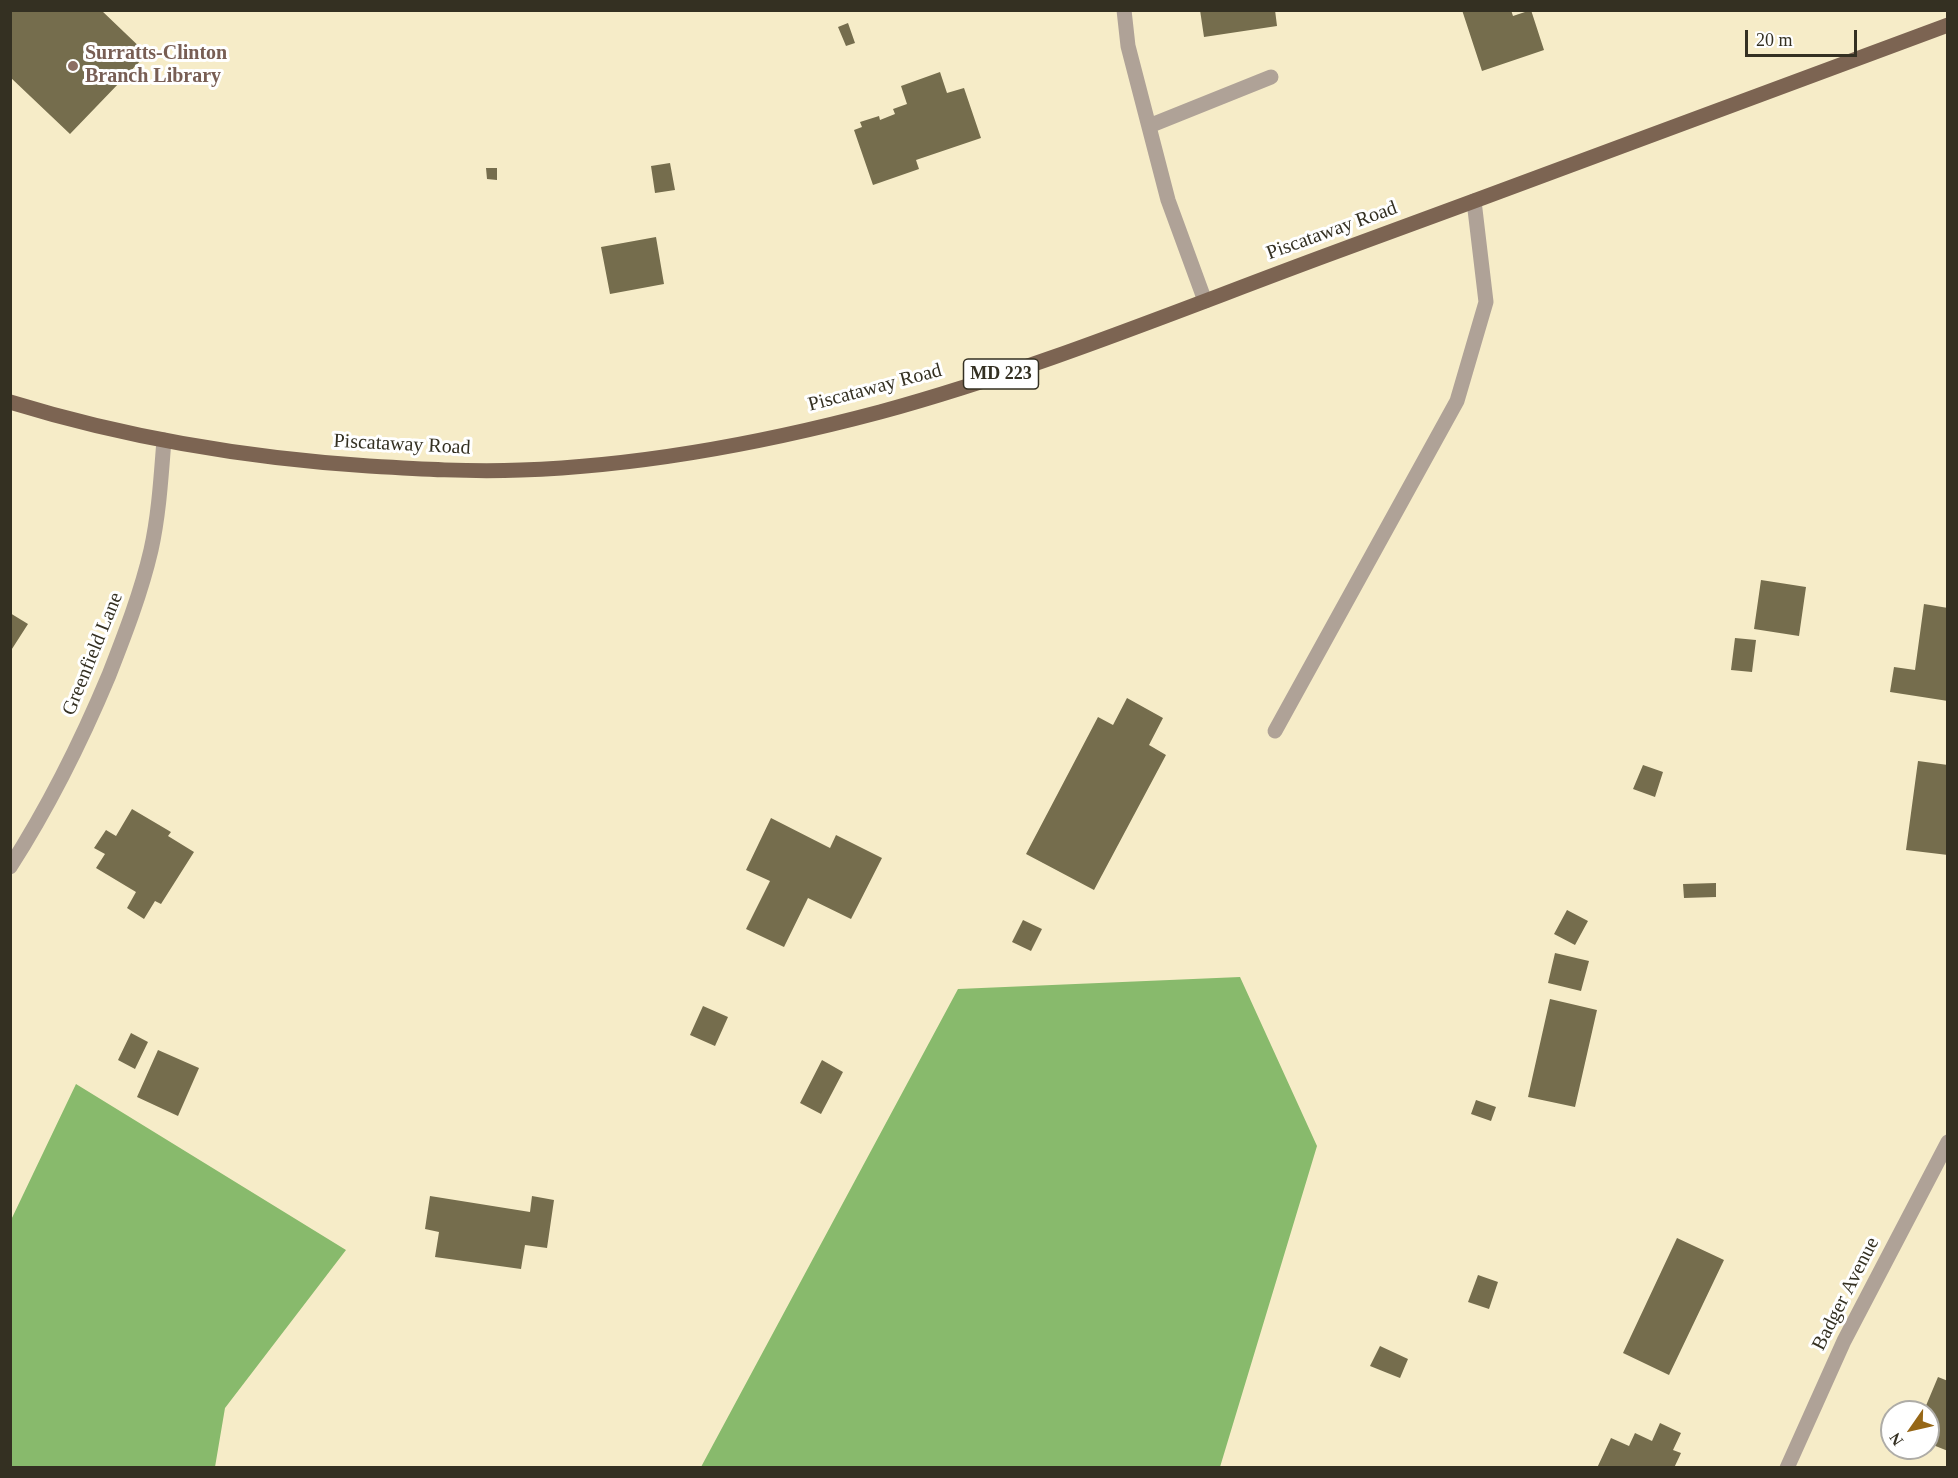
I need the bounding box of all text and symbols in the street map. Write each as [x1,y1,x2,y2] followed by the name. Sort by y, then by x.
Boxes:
[1748,18,1860,56] scale bar
[1756,30,1793,50] text: 20 m
[85,42,227,89] place label: Surratts-Clinton Branch Library
[66,59,80,73] marker: Surratts-Clinton Branch Library
[1263,196,1401,266] street label: Piscataway Road
[806,359,944,417] street label: Piscataway Road
[964,359,1038,389] road number: MD 223
[333,429,471,461] street label: Piscataway Road
[57,589,129,719] street label: Greenfield Lane
[1807,1234,1885,1354] street label: Badger Avenue
[1880,1400,1940,1460] north arrow
[1886,1430,1907,1449] text: N

